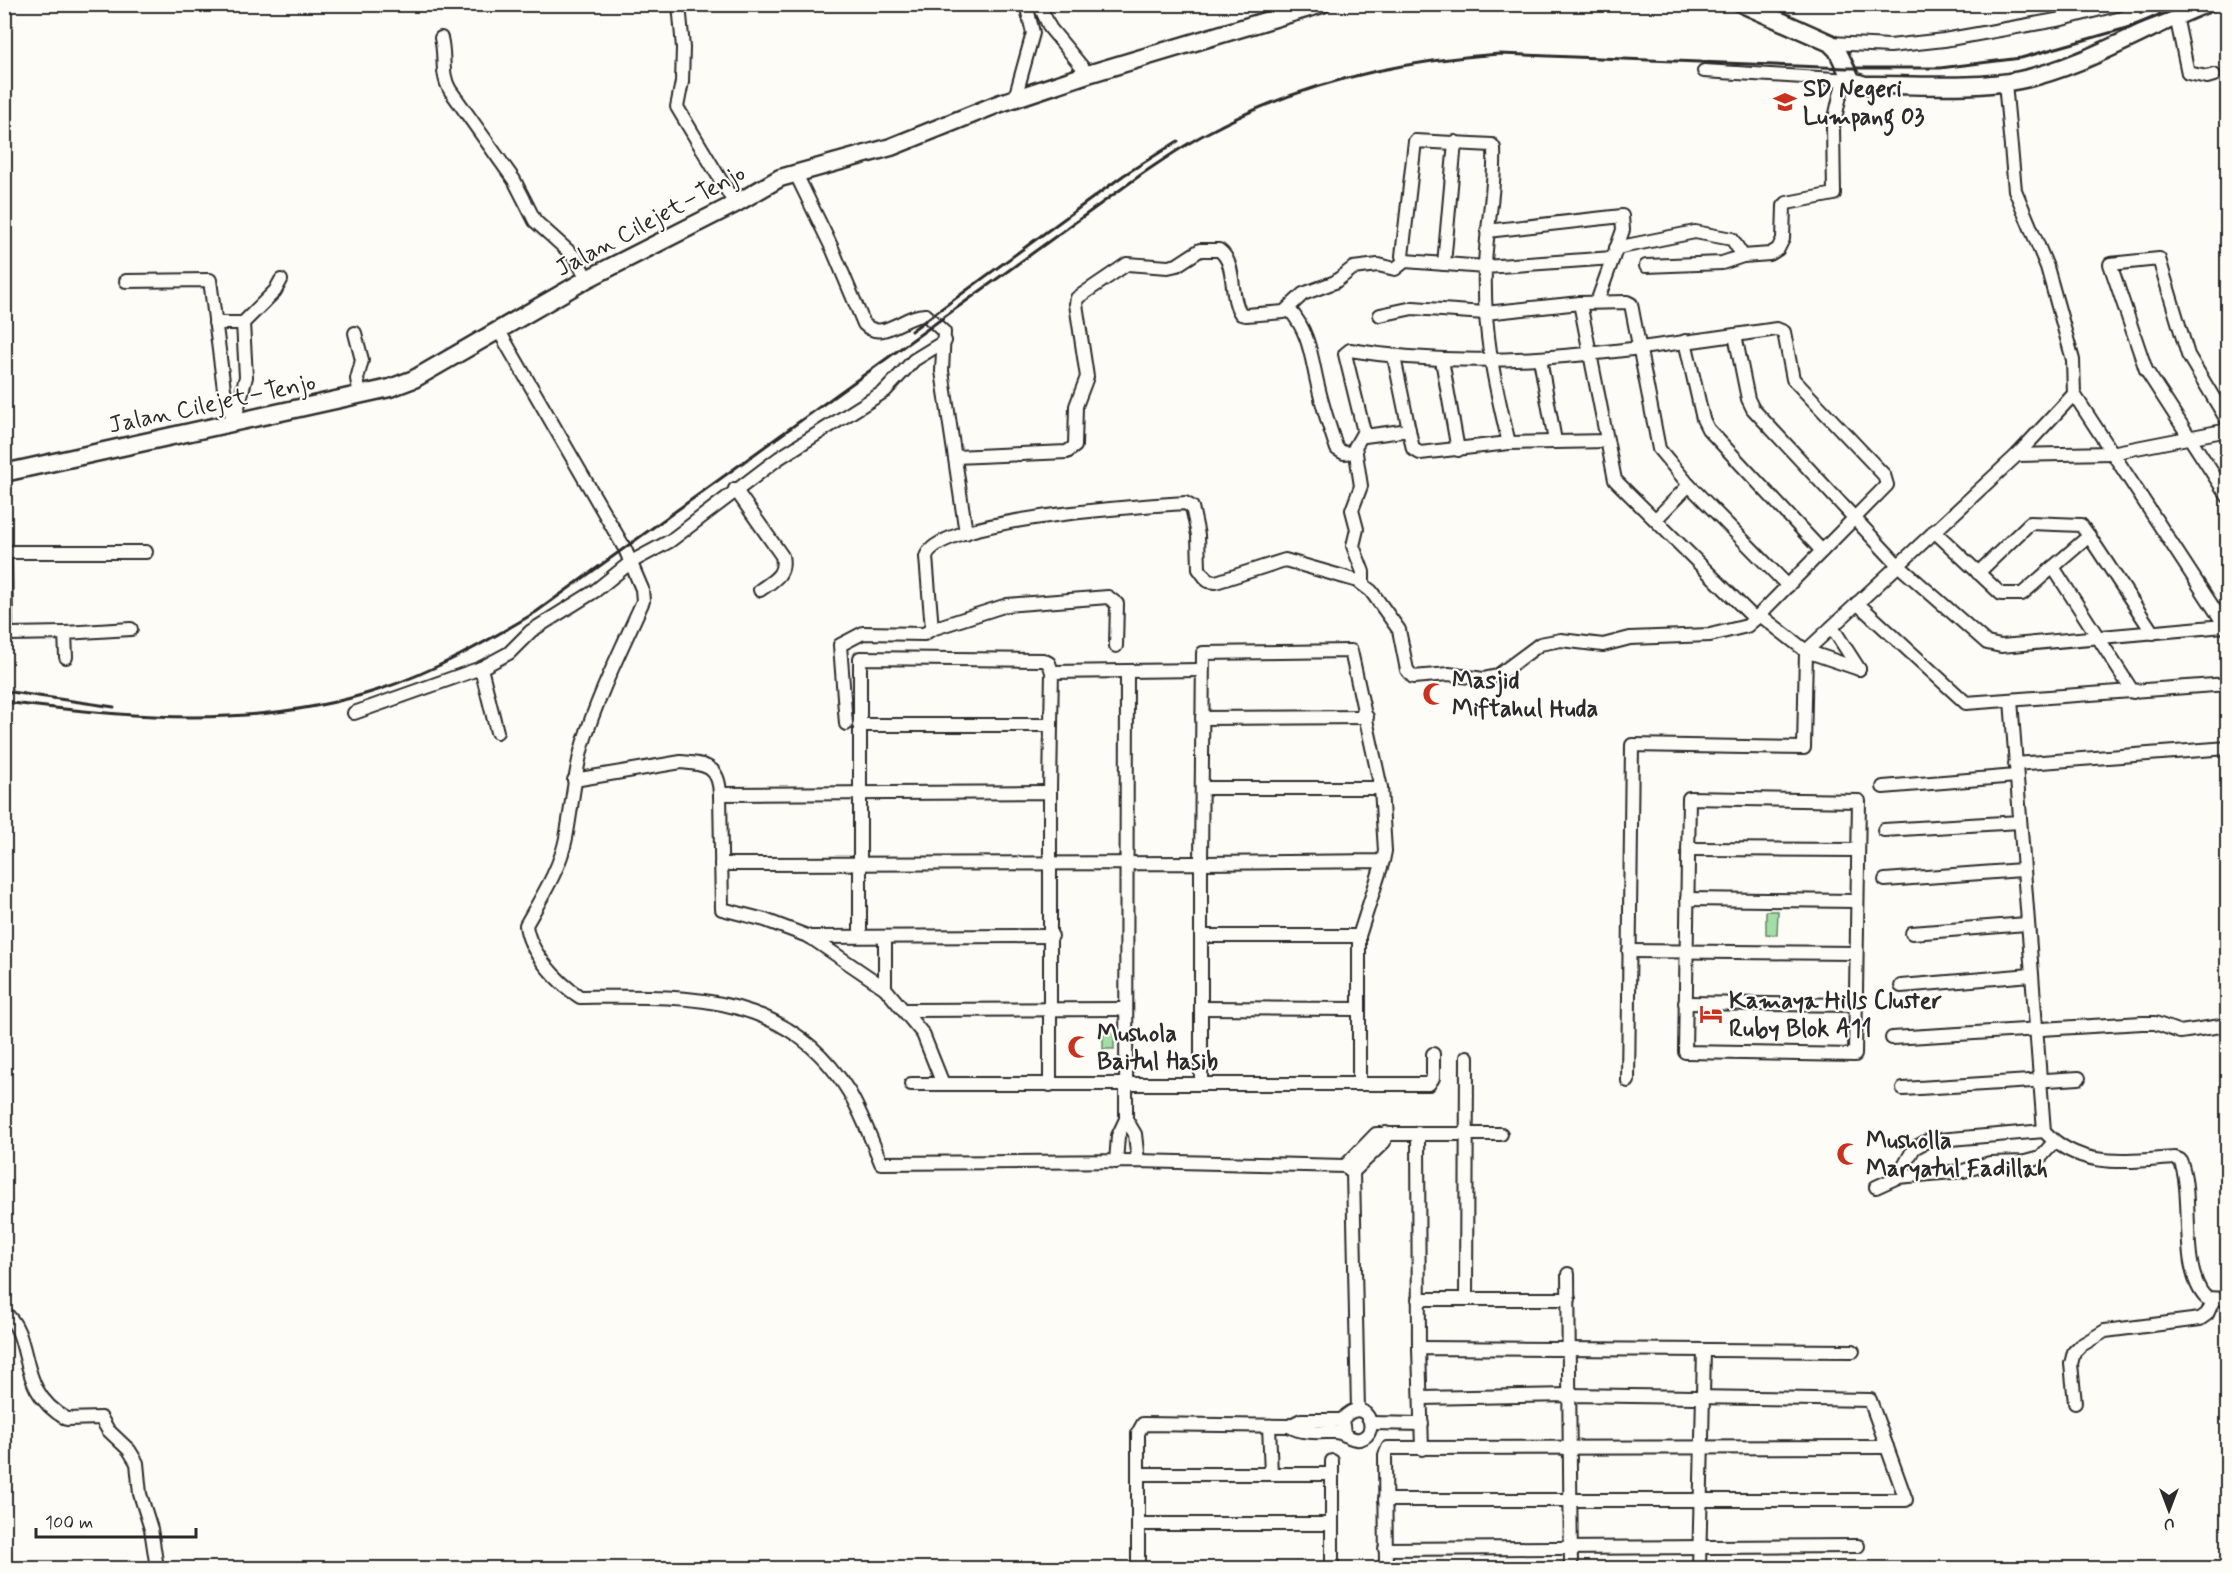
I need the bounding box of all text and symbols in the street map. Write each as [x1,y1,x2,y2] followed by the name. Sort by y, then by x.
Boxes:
[1803,74,1925,136] place label: SD Negeri Lumpang 03
[1772,89,1798,115] school or university icon: SD Negeri Lumpang 03
[550,158,751,284] street label: Jalan Cilejet–Tenjo
[106,367,319,442] street label: Jalan Cilejet–Tenjo
[1452,666,1599,725] place label: Masjid Miftahul Huda
[1421,681,1447,707] mosque icon: Masjid Miftahul Huda
[1729,986,1942,1045] place label: Kamaya Hills Cluster Ruby Blok A11
[1698,1001,1724,1027] hotel icon: Kamaya Hills Cluster Ruby Blok A11
[1097,1019,1218,1078] place label: Mushola Baitul Hasib
[1066,1034,1092,1060] mosque icon: Mushola Baitul Hasib
[1866,1126,2048,1185] place label: Musholla Maryatul Fadillah
[1835,1141,1861,1167] mosque icon: Musholla Maryatul Fadillah
[2139,1480,2199,1540] north arrow
[36,1501,196,1539] scale bar
[45,1511,93,1535] text: 100 m
[2164,1513,2174,1534] text: U

